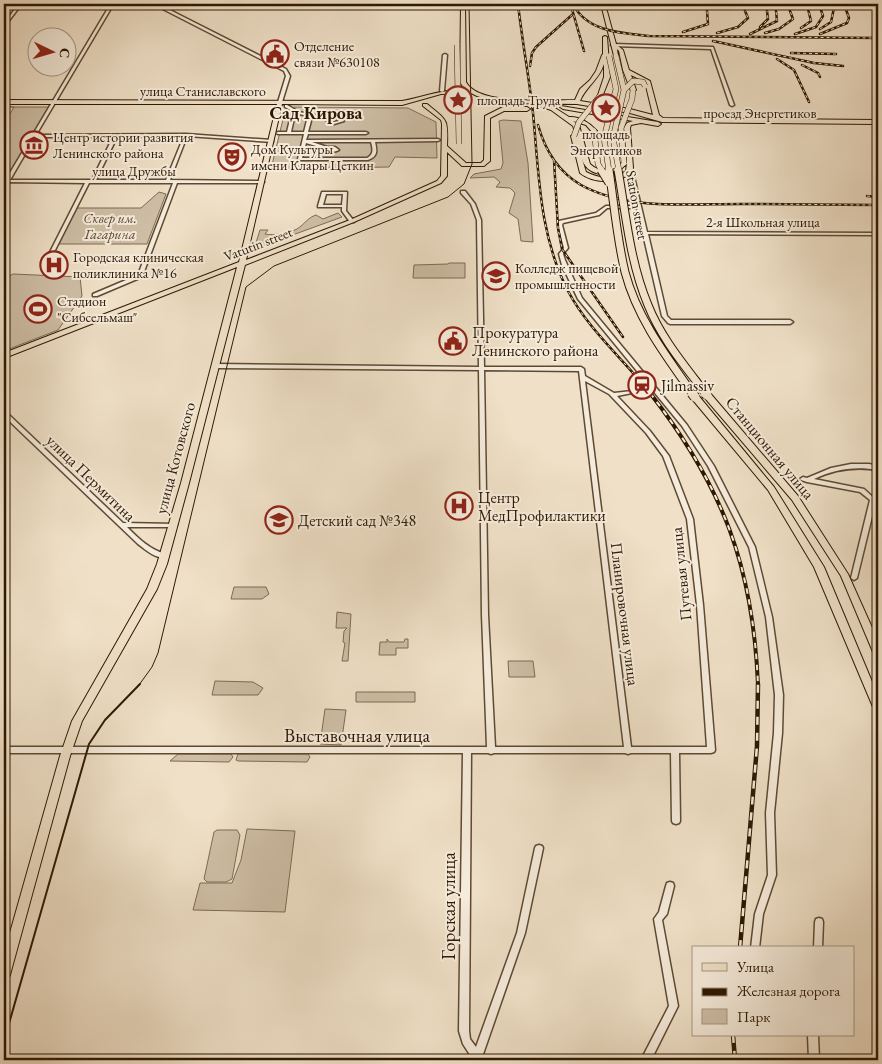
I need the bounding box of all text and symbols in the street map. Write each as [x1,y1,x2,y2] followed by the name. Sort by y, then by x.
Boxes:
[28,28,78,78] north arrow
[294,37,380,71] place label: Отделение связи №630108
[260,39,290,69] public building icon: Отделение связи №630108
[56,47,74,59] text: С
[140,82,266,100] street label: улица Станиславского
[443,85,473,115] place icon: площадь Труда
[477,91,561,109] place label: площадь Труда
[591,93,621,123] place icon: площадь Энергетиков
[270,101,363,124] district label: Сад Кирова
[704,104,817,122] street label: проезд Энергетиков
[570,125,642,159] place label: площадь Энергетиков
[53,128,194,162] place label: Центр истории развития Ленинского района
[19,130,49,160] museum icon: Центр истории развития Ленинского района
[251,140,374,174] place label: Дом Культуры имени Клары Цеткин
[217,142,247,172] theatre icon: Дом Культуры имени Клары Цеткин
[92,162,176,180] street label: улица Дружбы
[622,169,652,242] street label: Station street
[83,209,137,243] park label: Сквер им. Гагарина
[706,213,820,231] street label: 2-я Школьная улица
[221,222,295,265] street label: Vatutin street
[73,248,204,282] place label: Городская клиническая поликлиника №16
[39,250,69,280] hospital icon: Городская клиническая поликлиника №16
[515,259,619,293] place label: Колледж пищевой промышленности
[481,261,511,291] school or university icon: Колледж пищевой промышленности
[57,292,138,326] place label: Стадион "Сибсельмаш"
[23,294,53,324] sports icon: Стадион "Сибсельмаш"
[472,322,599,361] place label: Прокуратура Ленинского района
[438,326,468,356] public building icon: Прокуратура Ленинского района
[627,370,657,400] station icon: Jilmassiv
[659,375,715,396] place label: Jilmassiv
[721,392,820,504] street label: Станционная улица
[150,400,200,516] street label: улица Котовского
[42,430,141,526] street label: улица Пермитина
[478,487,606,526] place label: Центр МедПрофилактики
[444,491,474,521] hospital icon: Центр МедПрофилактики
[264,505,294,535] school or university icon: Детский сад №348
[298,510,416,531] place label: Детский сад №348
[666,526,696,622] street label: Путевая улица
[606,541,644,688] street label: Планировочная улица
[284,723,430,748] street label: Выставочная улица
[436,852,461,960] street label: Горская улица
[692,946,854,1036] legend
[736,957,774,976] text: Улица
[736,981,840,1000] text: Железная дорога
[737,1007,770,1026] text: Парк

